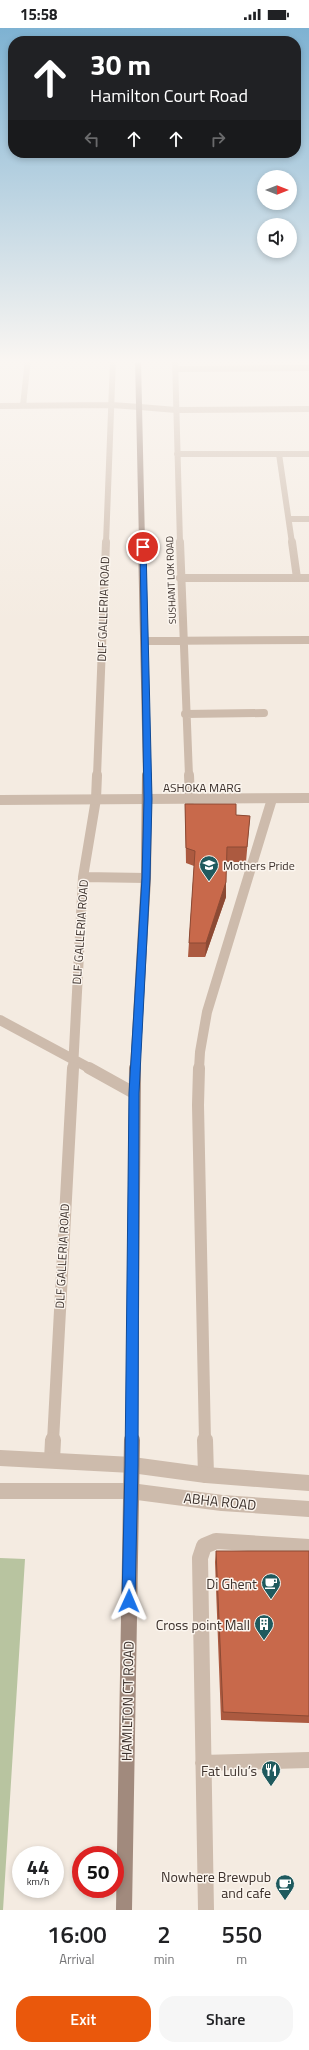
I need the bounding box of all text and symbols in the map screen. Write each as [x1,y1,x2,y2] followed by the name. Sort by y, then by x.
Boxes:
[20,3,57,26] text: 15:58
[90,43,151,86] text: 30 m
[24,52,76,104] icon: ahead
[90,82,248,109] text: Hamilton Court Road
[81,128,103,150] icon: left
[123,128,145,150] icon: ahead
[165,128,187,150] icon: ahead
[207,128,229,150] icon: right
[257,170,297,210] north arrow
[257,170,297,258] map controls
[257,218,297,258] button: sound
[126,530,160,564] pin
[132,536,154,558] icon: arrive
[162,536,180,624] street label: SUSHANT LOK ROAD
[92,556,114,662] street label: DLF GALLERIA ROAD
[163,778,241,797] street label: ASHOKA MARG
[198,854,220,882] school or university icon: Mothers Pride
[223,856,295,875] place label: Mothers Pride
[67,879,93,985] street label: DLF GALLERIA ROAD
[50,1203,74,1309] street label: DLF GALLERIA ROAD
[183,1487,257,1515] street label: ABHA ROAD
[260,1572,282,1600] cafe icon: Di Ghent
[206,1573,257,1594] place label: Di Ghent
[108,1580,150,1622] position arrow
[253,1613,275,1641] building icon: Cross point Mall
[156,1614,250,1635] place label: Cross point Mall
[115,1641,139,1761] street label: HAMILTON CT ROAD
[260,1759,282,1787] restaurant icon: Fat Lulu’s
[201,1760,257,1781] place label: Fat Lulu’s
[72,1846,124,1898] speed limit sign: 50
[27,1851,49,1882] text: 44
[161,1866,271,1903] place label: Nowhere Brewpub and cafe
[274,1873,296,1901] cafe icon: Nowhere Brewpub and cafe
[27,1874,49,1889] text: km/h
[47,1916,107,1952] text: 16:00
[157,1916,171,1952] text: 2
[222,1916,262,1952] text: 550
[59,1949,94,1969] text: Arrival
[154,1949,174,1969] text: min
[236,1949,247,1969] text: m
[16,1996,151,2042] button: Exit
[159,1996,293,2042] button: Share

